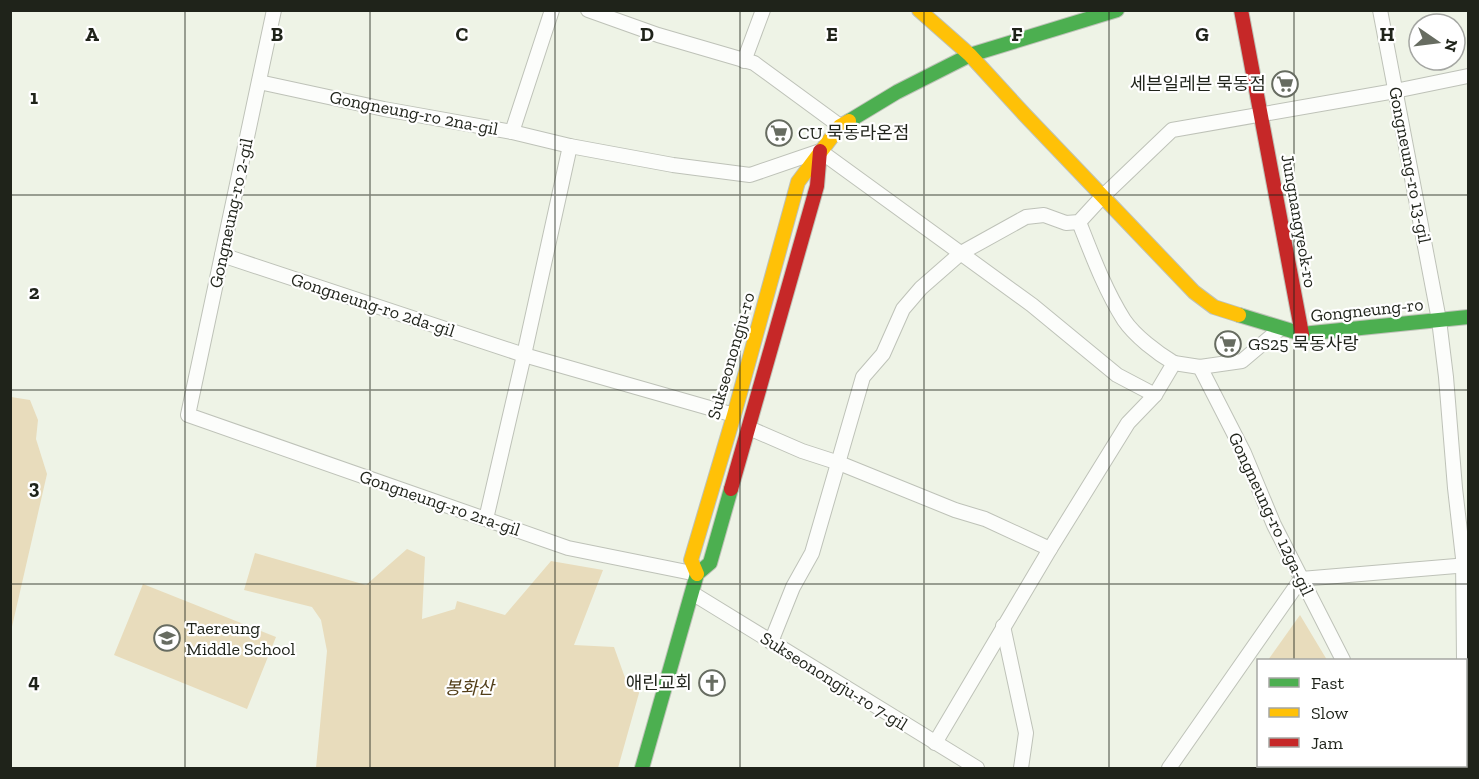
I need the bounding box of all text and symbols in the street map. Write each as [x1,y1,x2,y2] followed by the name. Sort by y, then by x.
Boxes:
[1407,12,1467,72] north arrow
[85,22,99,46] text: A
[271,22,283,46] text: B
[456,22,469,46] text: C
[640,22,654,46] text: D
[826,22,838,46] text: E
[1011,22,1023,46] text: F
[1195,22,1209,46] text: G
[1379,22,1395,46] text: H
[1440,37,1462,54] text: N
[1270,69,1300,99] supermarket icon: 세븐일레븐 묵동점
[1129,73,1266,95] place label: 세븐일레븐 묵동점
[30,85,38,109] text: 1
[1384,85,1436,245] street label: Gongneung-ro 13-gil
[328,86,500,140] street label: Gongneung-ro 2na-gil
[764,118,794,148] supermarket icon: CU 묵동라온점
[798,122,909,144] place label: CU 묵동라온점
[204,136,258,290] street label: Gongneung-ro 2-gil
[1276,152,1322,290] street label: Jungnangyeok-ro
[288,268,458,342] street label: Gongneung-ro 2da-gil
[29,280,40,304] text: 2
[702,290,760,422] street label: Sukseonongju-ro
[1309,293,1425,327] street label: Gongneung-ro
[1213,329,1243,359] supermarket icon: GS25 묵동사랑
[1248,333,1359,355] place label: GS25 묵동사랑
[1223,429,1319,599] street label: Gongneung-ro 12ga-gil
[357,465,524,541] street label: Gongneung-ro 2ra-gil
[29,475,40,499] text: 3
[186,617,295,660] place label: Taereung Middle School
[152,623,182,653] school or university icon: Taereung Middle School
[756,627,912,735] street label: Sukseonongju-ro 7-gil
[1257,659,1467,767] legend
[697,668,727,698] church icon: 애린교회
[28,669,40,693] text: 4
[626,672,692,694] place label: 애린교회
[1311,672,1344,694] text: Fast
[444,677,496,699] park label: 봉화산
[1311,702,1348,724] text: Slow
[1311,732,1343,754] text: Jam

